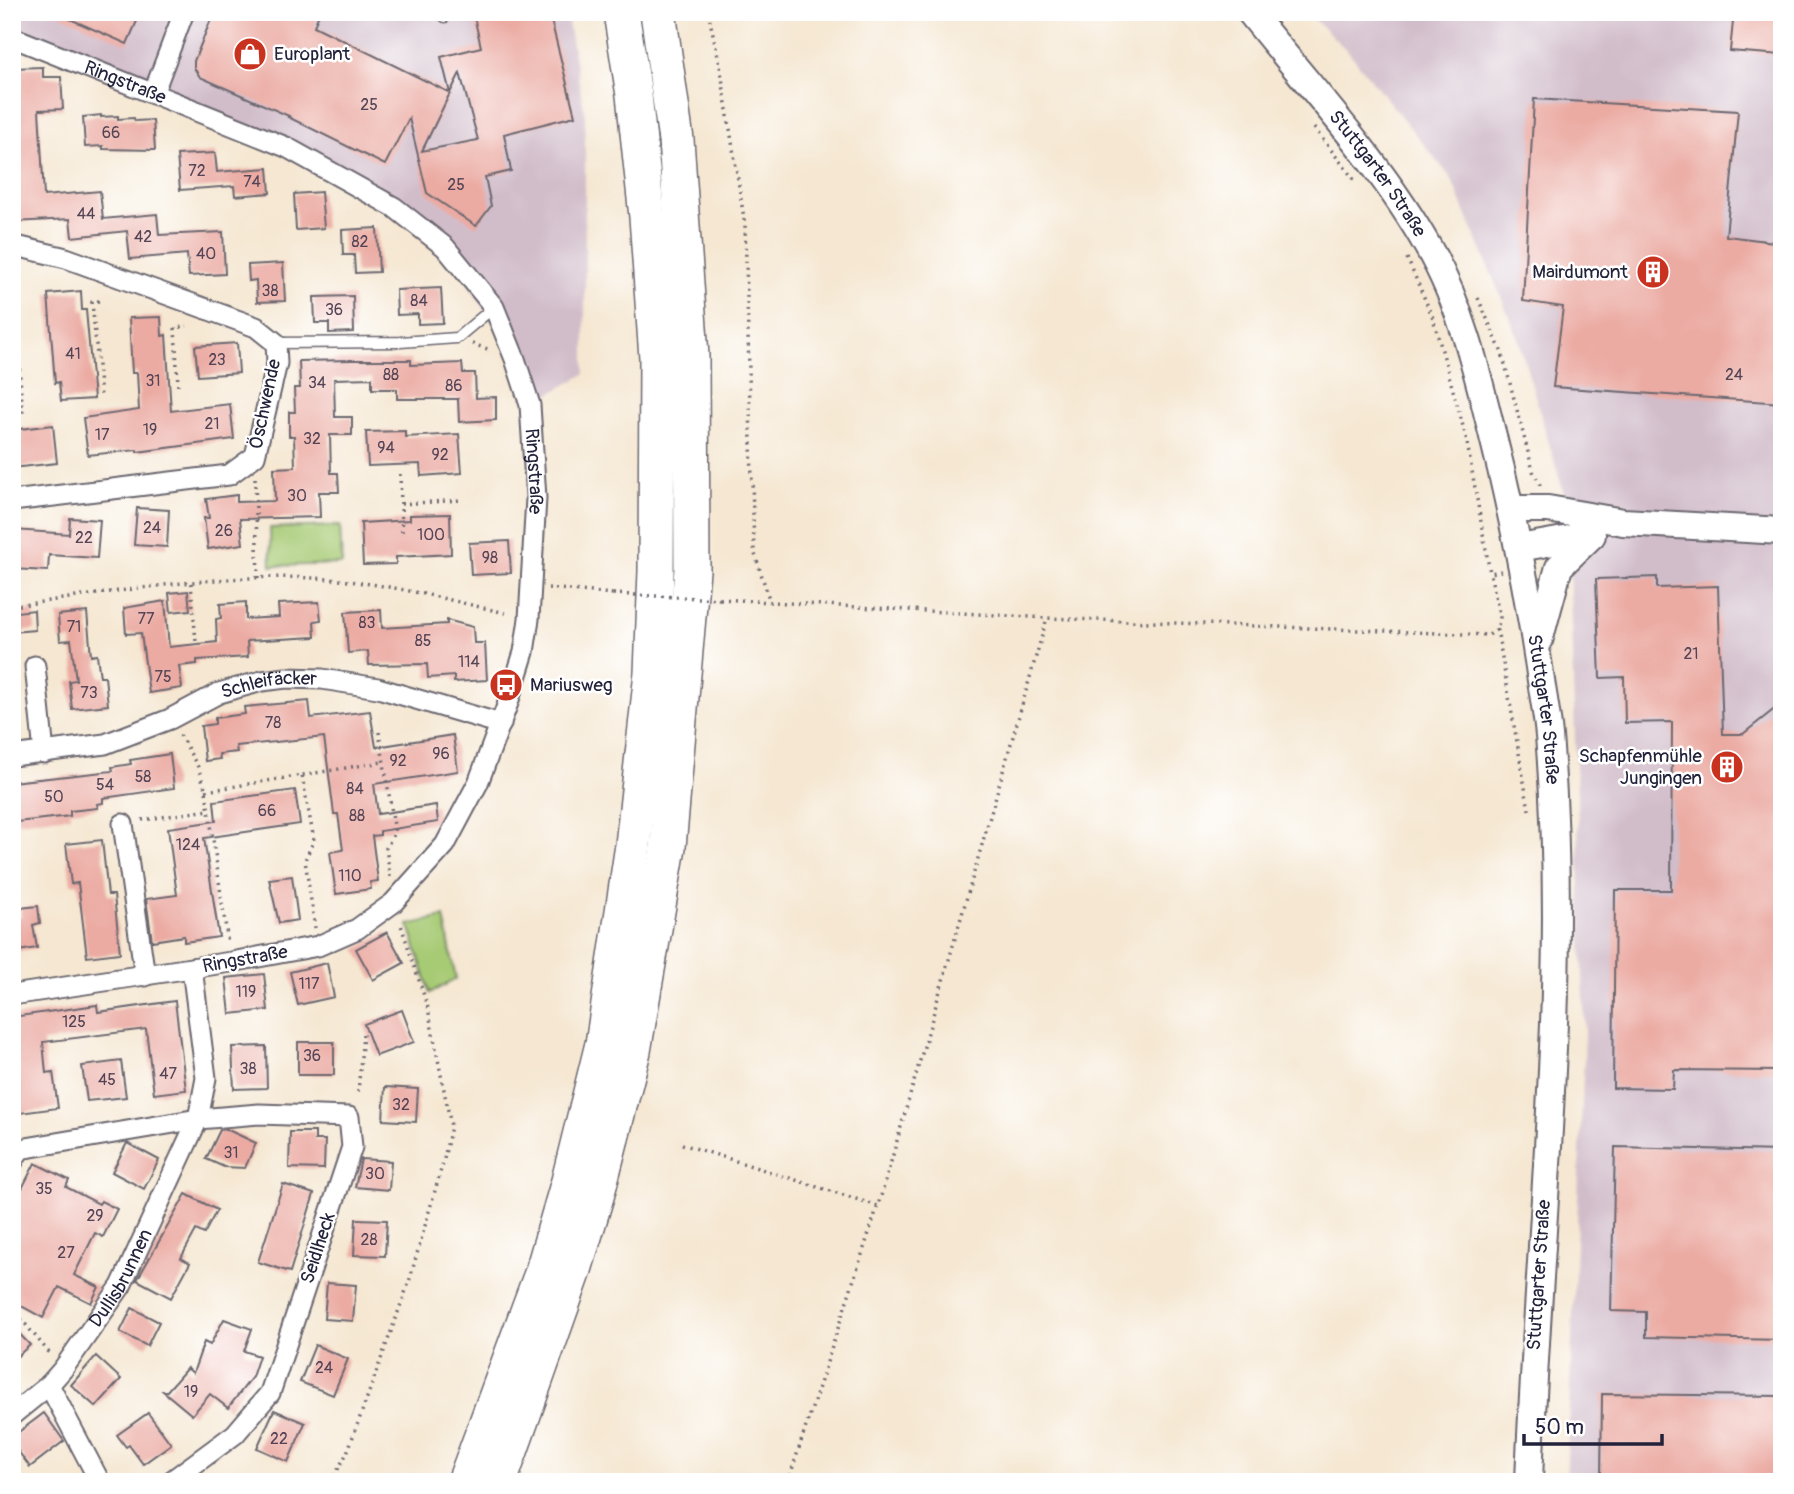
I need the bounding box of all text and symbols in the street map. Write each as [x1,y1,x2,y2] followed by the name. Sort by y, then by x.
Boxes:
[231,35,269,73] shop icon: Europlant
[274,42,351,66] place label: Europlant
[81,55,170,110] street label: Ringstraße
[360,95,378,115] house number: 25
[1324,105,1432,242] street label: Stuttgarter Straße
[102,123,120,143] house number: 66
[188,161,206,181] house number: 72
[243,172,261,192] house number: 74
[447,175,465,195] house number: 25
[77,204,95,224] house number: 44
[134,227,152,247] house number: 42
[351,232,369,252] house number: 82
[196,244,216,264] house number: 40
[1634,253,1672,291] building icon: Mairdumont
[1532,260,1628,284] place label: Mairdumont
[262,281,279,301] house number: 38
[410,291,428,311] house number: 84
[325,300,343,320] house number: 36
[65,344,81,364] house number: 41
[208,350,226,370] house number: 23
[244,356,286,451] street label: Öschwende
[383,365,399,385] house number: 88
[1725,365,1743,385] house number: 24
[145,371,161,391] house number: 31
[308,373,326,393] house number: 34
[445,376,463,396] house number: 86
[204,414,220,434] house number: 21
[143,420,157,440] house number: 19
[95,425,110,445] house number: 17
[520,428,548,516] street label: Ringstraße
[303,429,321,449] house number: 32
[377,438,395,458] house number: 94
[431,445,449,465] house number: 92
[287,486,307,506] house number: 30
[143,518,161,538] house number: 24
[215,521,233,541] house number: 26
[417,525,445,545] house number: 100
[75,528,93,548] house number: 22
[482,548,498,568] house number: 98
[138,609,155,629] house number: 77
[359,613,376,633] house number: 83
[67,617,81,637] house number: 71
[415,631,431,651] house number: 85
[1522,633,1564,786] street label: Stuttgarter Straße
[1683,644,1699,664] house number: 21
[458,652,480,672] house number: 114
[218,666,318,704] street label: Schleifäcker
[487,666,525,704] bus stop icon: Mariusweg
[154,667,172,687] house number: 75
[530,673,612,697] place label: Mariusweg
[80,683,98,703] house number: 73
[265,713,281,733] house number: 78
[432,744,450,764] house number: 96
[1579,744,1703,790] place label: Schapfenmühle Jungingen
[1708,748,1746,786] building icon: Schapfenmühle Jungingen
[389,751,407,771] house number: 92
[135,767,151,787] house number: 58
[96,775,114,795] house number: 54
[346,779,364,799] house number: 84
[44,787,64,807] house number: 50
[258,801,276,821] house number: 66
[349,806,365,826] house number: 88
[176,835,200,855] house number: 124
[338,866,362,886] house number: 110
[201,940,290,978] street label: Ringstraße
[299,974,320,994] house number: 117
[236,982,256,1002] house number: 119
[62,1012,86,1032] house number: 125
[303,1046,321,1066] house number: 36
[240,1059,257,1079] house number: 38
[159,1064,177,1084] house number: 47
[98,1070,116,1090] house number: 45
[392,1095,410,1115] house number: 32
[223,1143,239,1163] house number: 31
[365,1164,385,1184] house number: 30
[35,1179,53,1199] house number: 35
[1522,1198,1556,1351] street label: Stuttgarter Straße
[86,1206,104,1226] house number: 29
[295,1209,341,1287] street label: Seidlheck
[84,1225,158,1332] street label: Dullisbrunnen
[360,1230,378,1250] house number: 28
[57,1243,75,1263] house number: 27
[315,1358,333,1378] house number: 24
[184,1382,198,1402] house number: 19
[1524,1403,1663,1447] scale bar
[1535,1414,1584,1441] text: 50 m
[270,1429,288,1449] house number: 22

